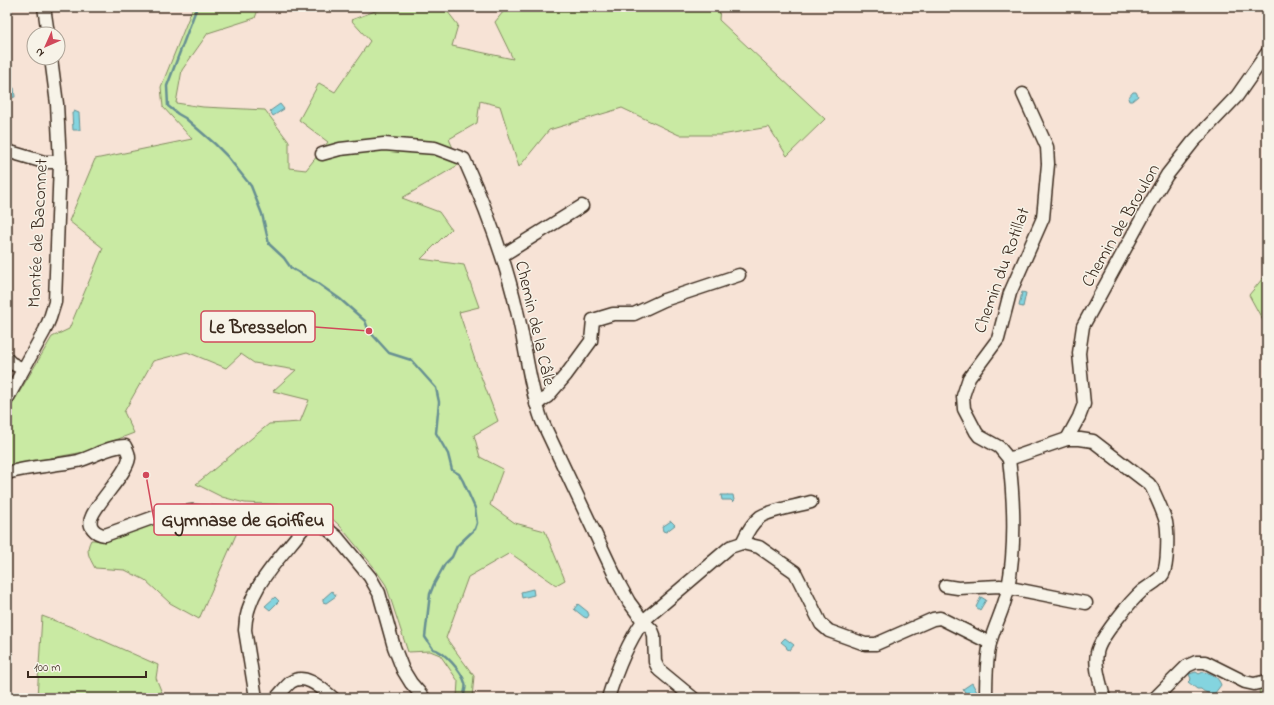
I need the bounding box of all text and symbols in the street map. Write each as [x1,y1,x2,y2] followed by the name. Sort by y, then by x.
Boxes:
[26,26,66,66] north arrow
[31,44,48,61] text: N
[22,158,56,308] street label: Montée de Baconnet
[1076,160,1168,292] street label: Chemin de Broulon
[968,204,1038,337] street label: Chemin du Rotillat
[507,258,561,389] street label: Chemin de la Câle
[201,311,315,342] callout: Le Bresselon
[209,315,307,342] text: Le Bresselon
[154,504,333,535] callout: Gymnase de Goiffieu
[162,508,325,537] text: Gymnase de Goiffieu
[28,653,146,679] scale bar
[34,659,61,677] text: 100 m

